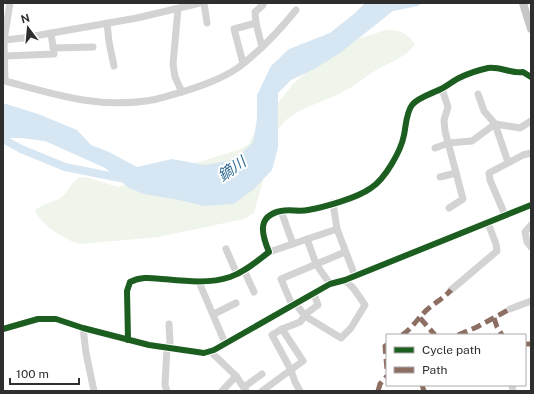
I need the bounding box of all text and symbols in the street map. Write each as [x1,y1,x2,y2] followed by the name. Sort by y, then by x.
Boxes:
[8,8,48,48] north arrow
[19,11,31,25] text: N
[215,152,251,184] water label: 鏑川
[386,334,526,386] legend
[422,343,481,357] text: Cycle path
[10,360,79,386] scale bar
[422,363,448,377] text: Path
[16,367,49,381] text: 100 m

